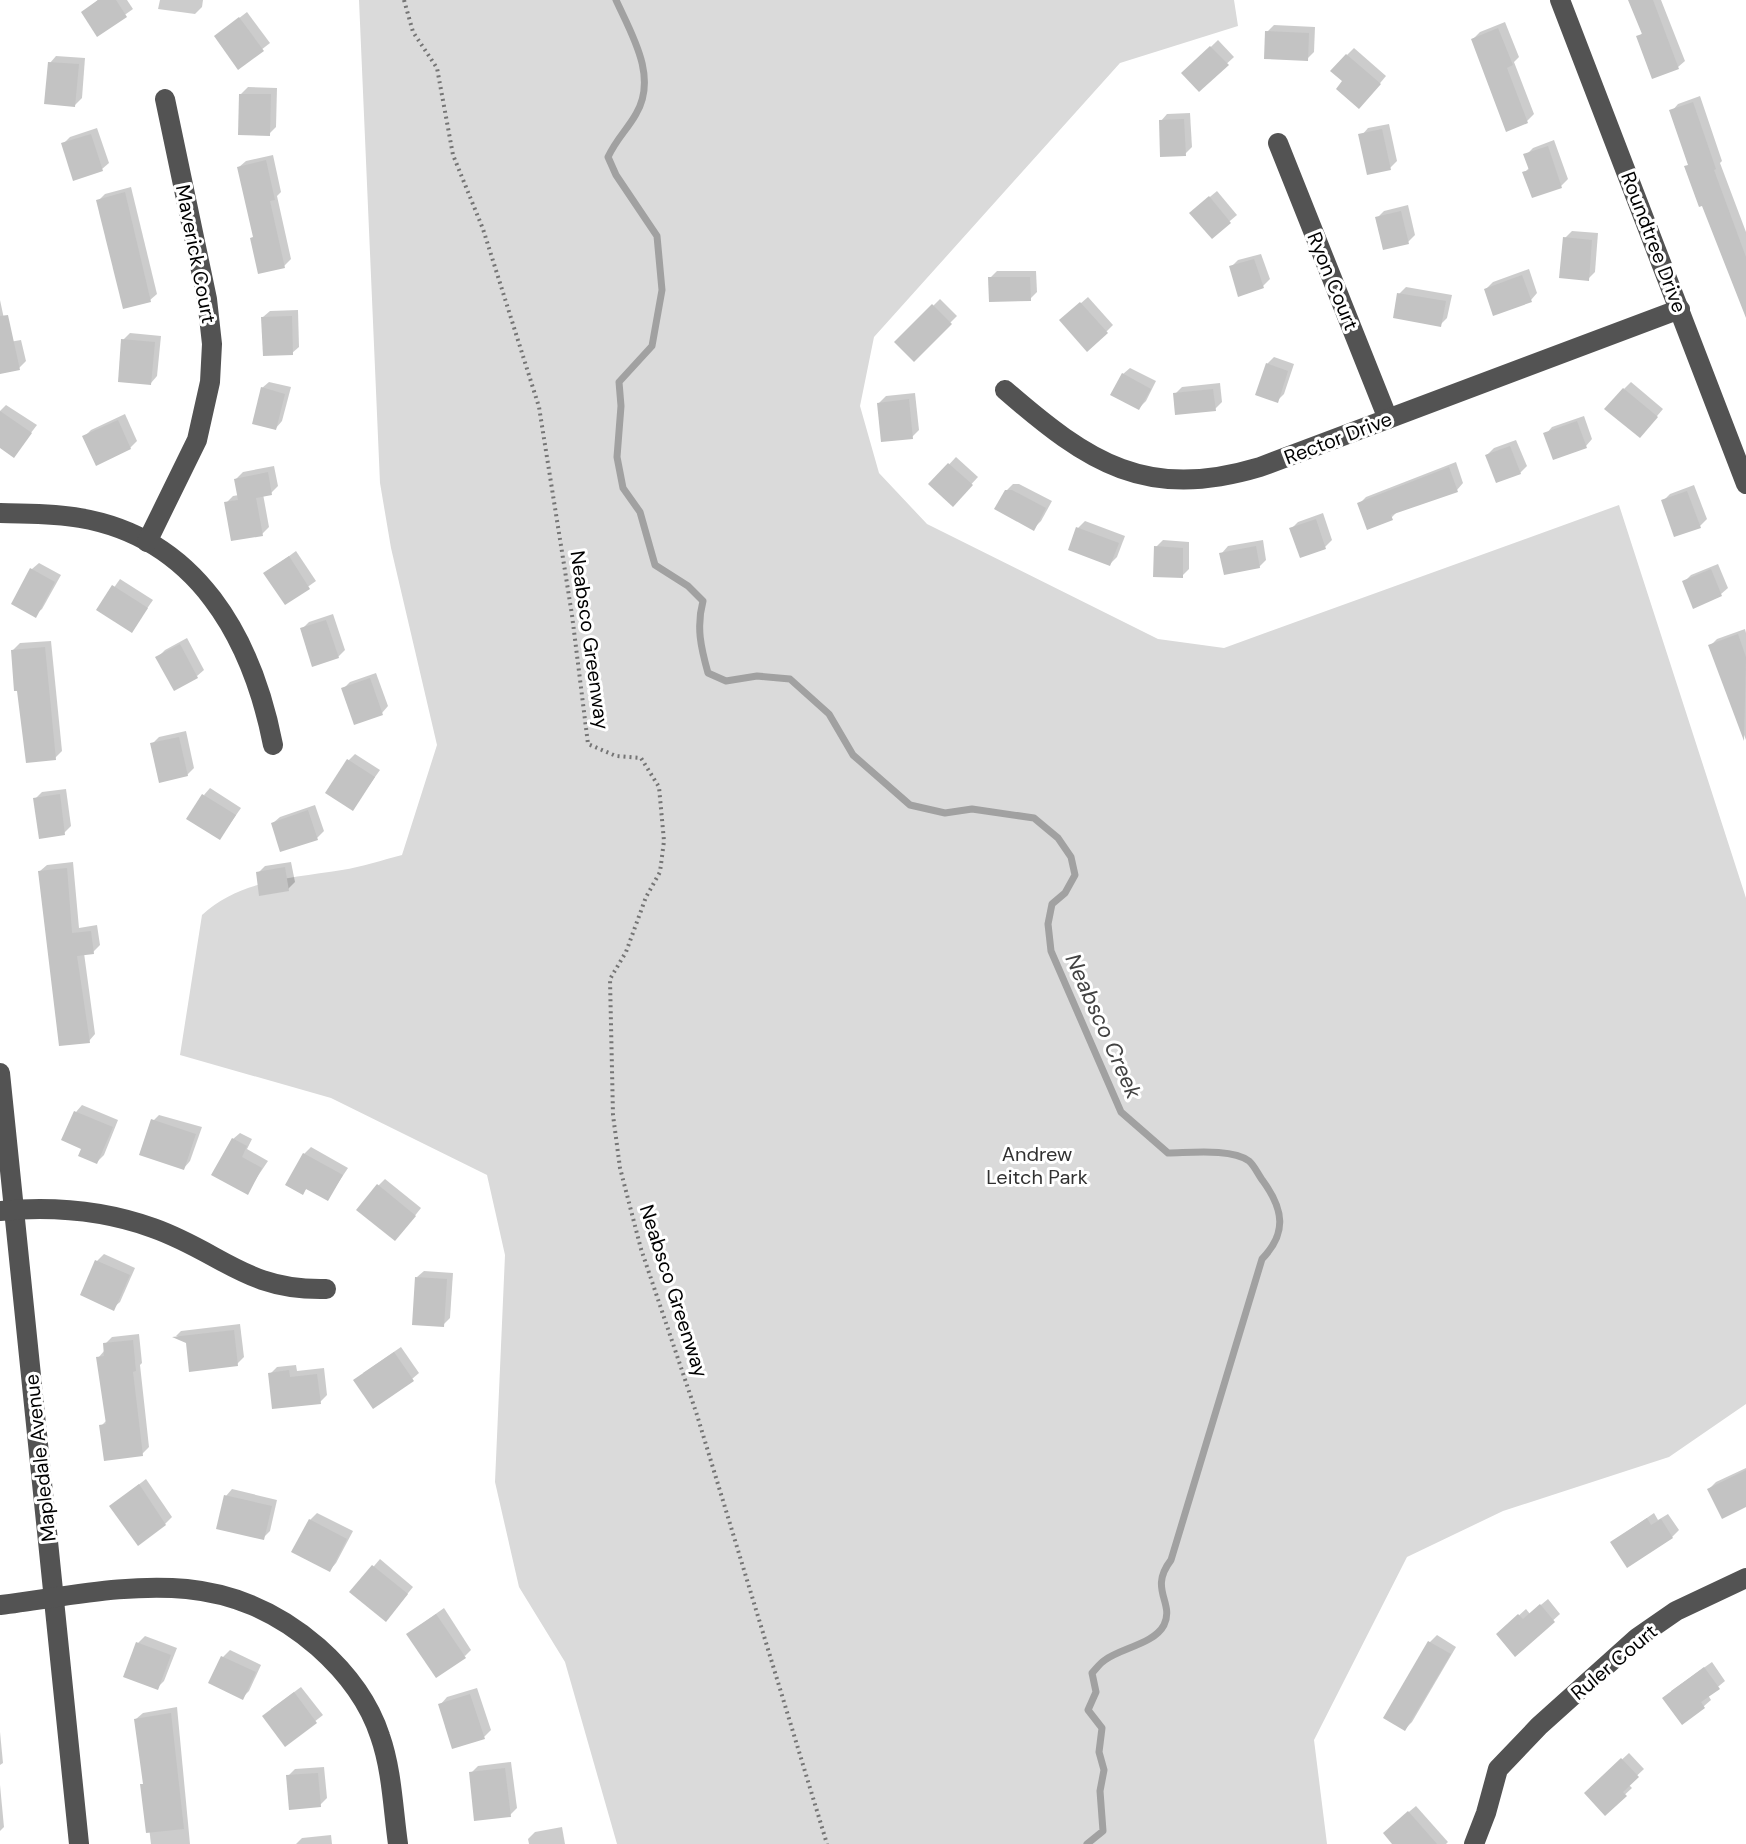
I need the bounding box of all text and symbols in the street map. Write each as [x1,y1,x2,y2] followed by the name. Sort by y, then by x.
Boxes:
[1615,168,1693,316] street label: Roundtree Drive
[170,182,222,326] street label: Maverick Court
[1302,228,1365,334] street label: Ryon Court
[1280,406,1396,470] street label: Rector Drive
[565,549,615,731] street label: Neabsco Greenway
[1059,949,1149,1104] water label: Neabsco Creek
[986,1141,1088,1190] park label: Andrew Leitch Park
[634,1201,714,1381] street label: Neabsco Greenway
[18,1373,62,1543] street label: Mapledale Avenue
[1566,1618,1663,1706] street label: Ruler Court

